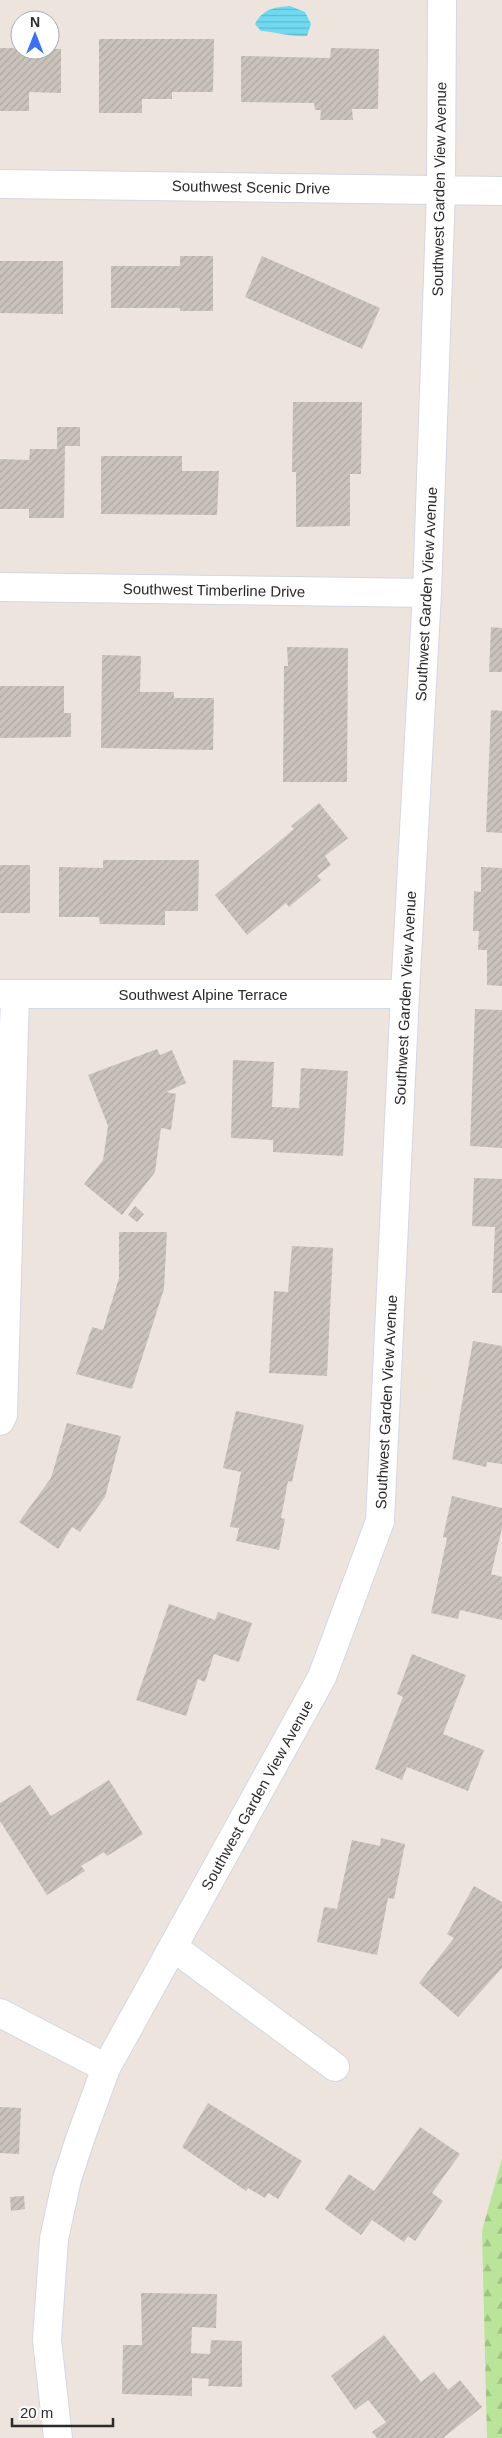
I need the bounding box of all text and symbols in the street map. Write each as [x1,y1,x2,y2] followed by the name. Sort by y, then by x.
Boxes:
[10,10,60,60] north arrow
[30,14,40,30] text: N
[429,82,449,296] street label: Southwest Garden View Avenue
[172,177,330,197] street label: Southwest Scenic Drive
[412,486,440,702] street label: Southwest Garden View Avenue
[123,580,305,600] street label: Southwest Timberline Drive
[391,890,419,1106] street label: Southwest Garden View Avenue
[119,986,288,1003] street label: Southwest Alpine Terrace
[372,1294,400,1510] street label: Southwest Garden View Avenue
[198,1697,316,1893] street label: Southwest Garden View Avenue
[12,2396,114,2428] scale bar
[20,2404,53,2421] text: 20 m

